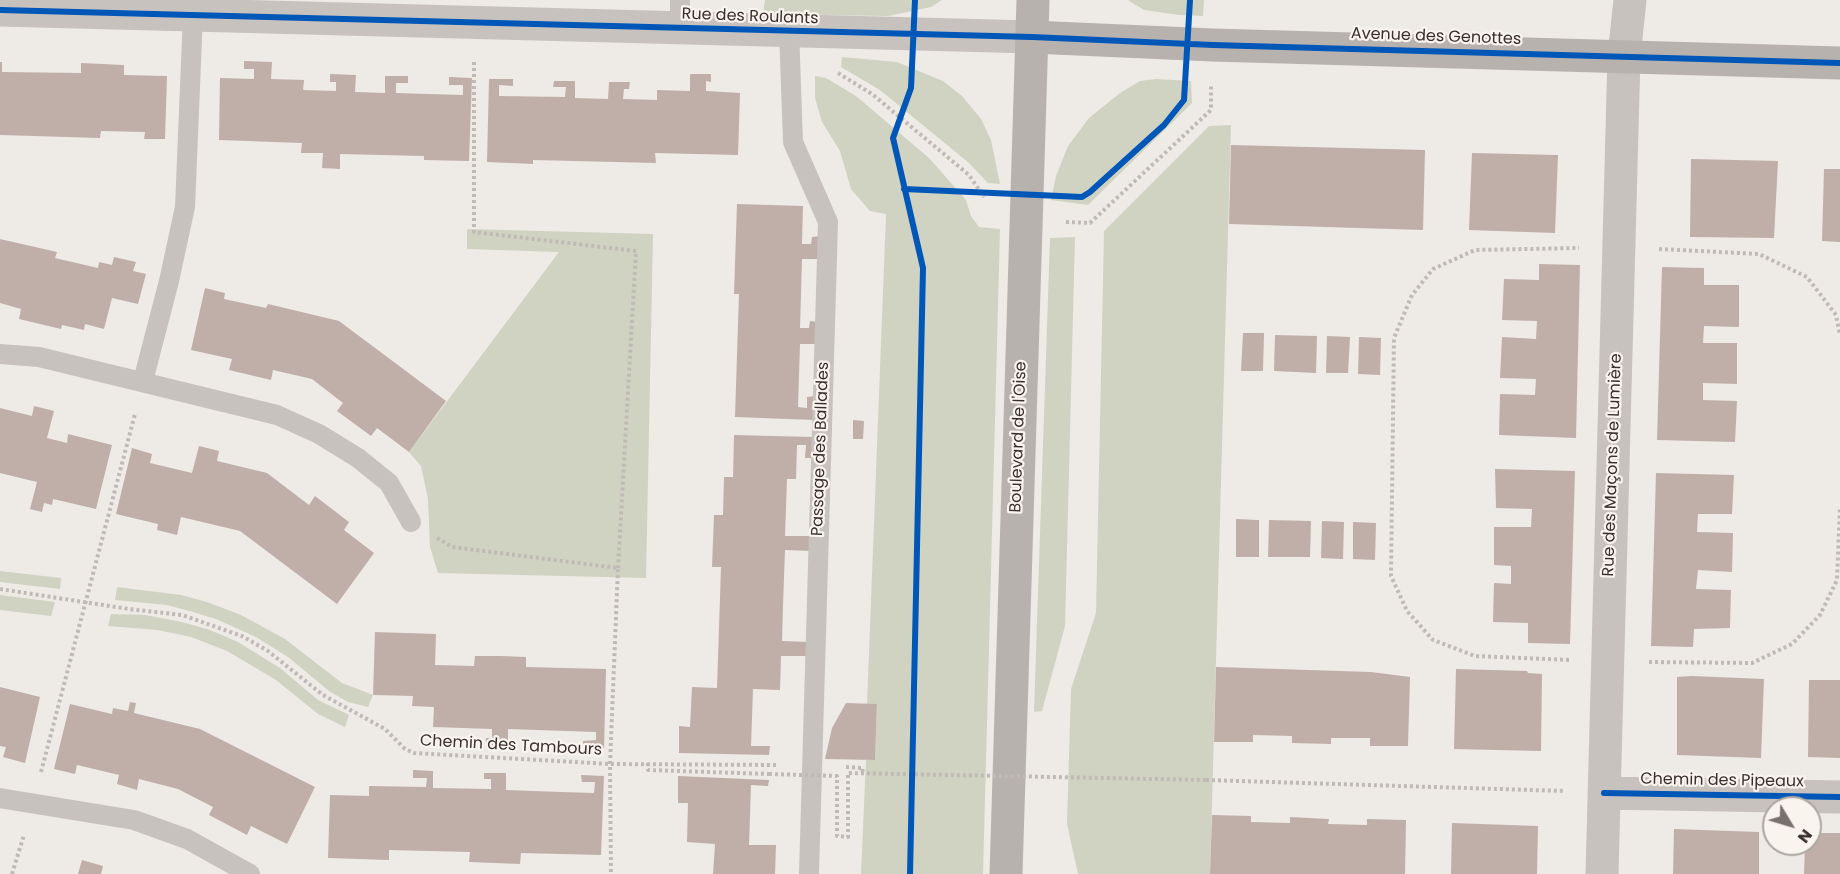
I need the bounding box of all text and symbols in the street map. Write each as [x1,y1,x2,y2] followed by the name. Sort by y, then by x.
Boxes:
[681,5,819,29] street label: Rue des Roulants
[1350,24,1522,50] street label: Avenue des Genottes
[1600,353,1626,577] street label: Rue des Maçons de Lumière
[1007,361,1031,513] street label: Boulevard de l'Oise
[808,362,834,536] street label: Passage des Ballades
[419,732,603,760] street label: Chemin des Tambours
[1640,770,1804,792] street label: Chemin des Pipeaux
[1762,796,1822,856] north arrow
[1792,824,1818,848] text: N

